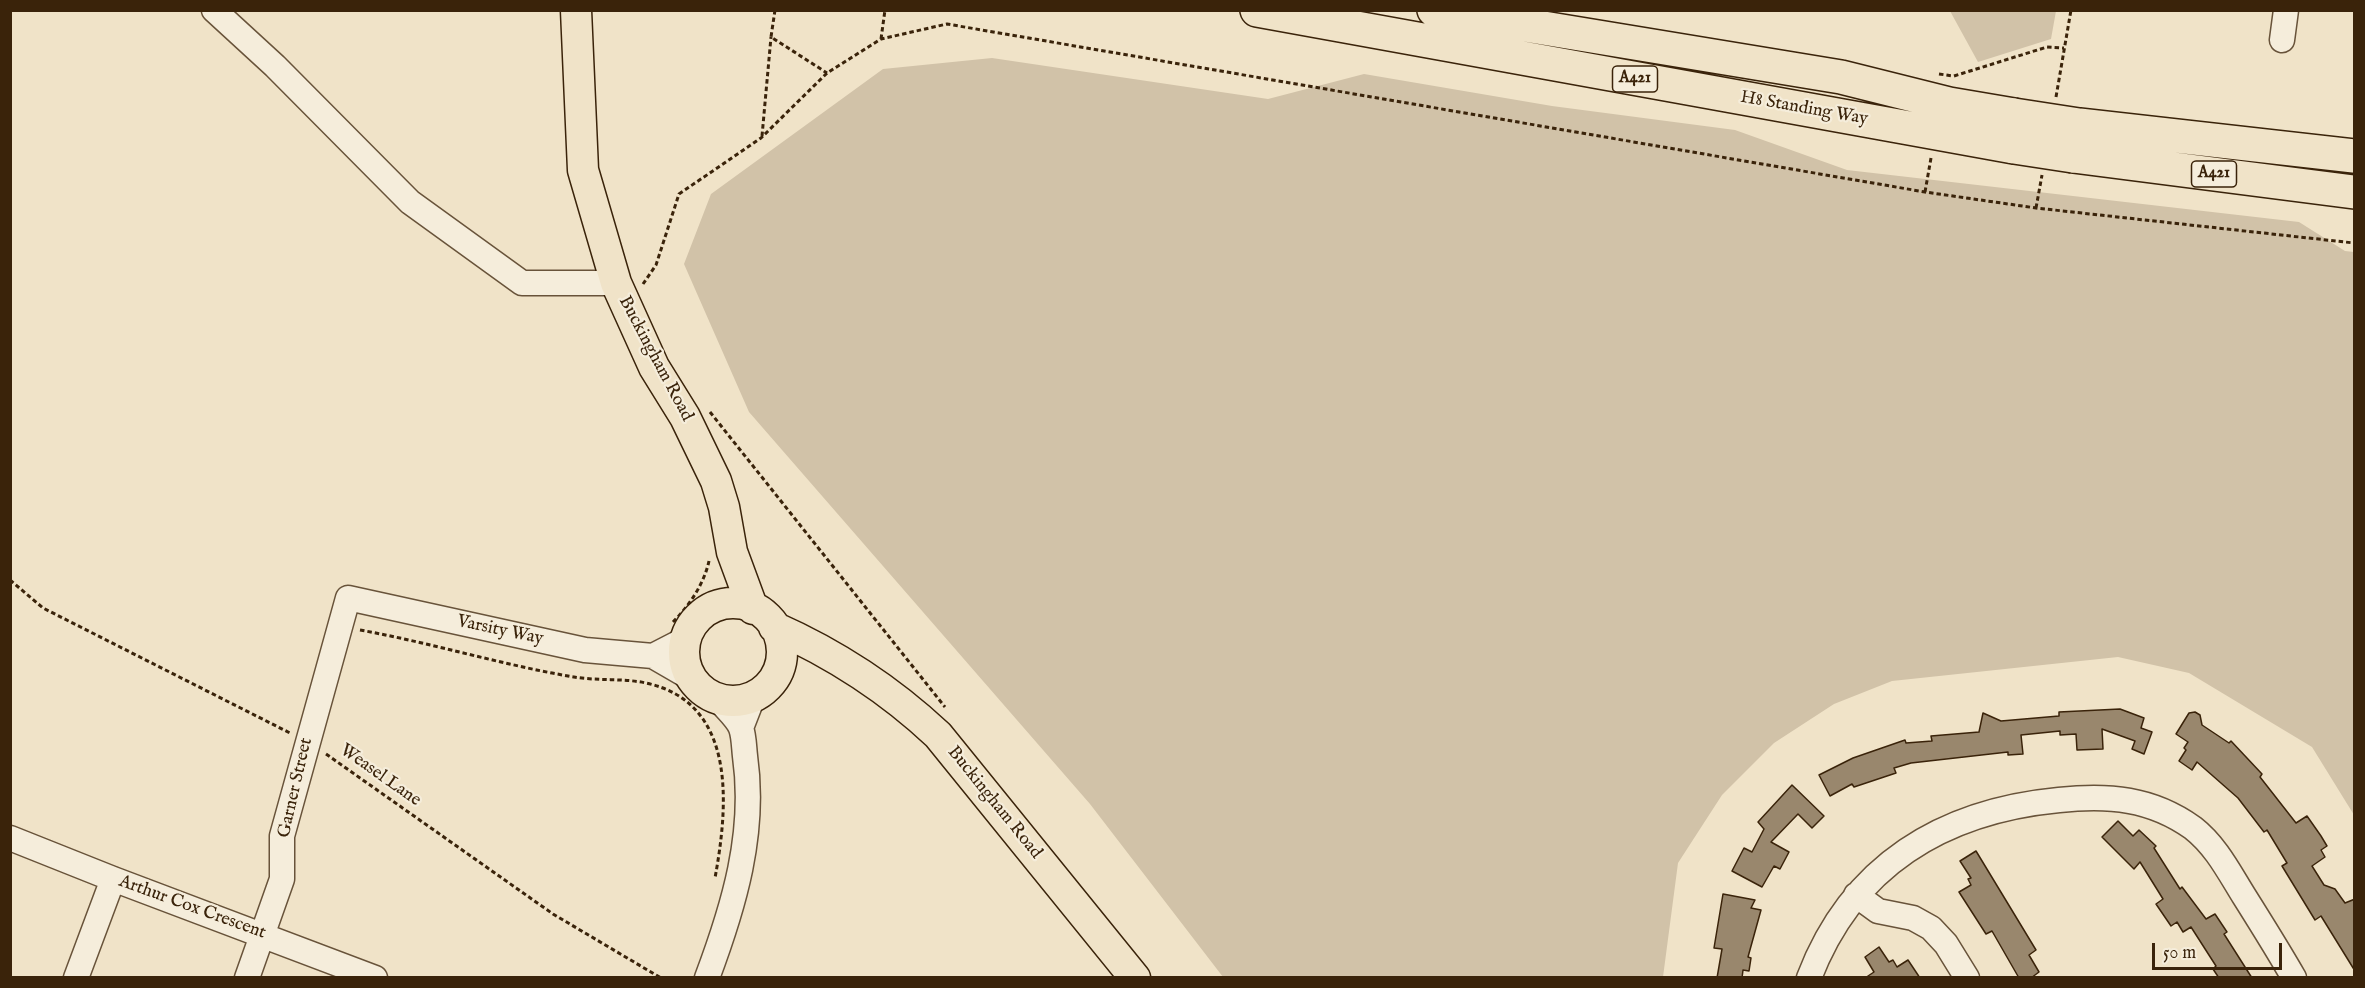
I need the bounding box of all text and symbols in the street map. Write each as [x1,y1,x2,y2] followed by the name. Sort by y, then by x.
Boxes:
[1612,66,1658,92] road number: A421
[1738,87,1870,131] street label: H8 Standing Way
[2192,161,2236,187] road number: A421
[613,293,697,425] street label: Buckingham Road
[455,611,545,651] street label: Varsity Way
[274,736,318,840] street label: Garner Street
[335,740,425,812] street label: Weasel Lane
[942,742,1046,864] street label: Buckingham Road
[115,871,269,945] street label: Arthur Cox Crescent
[2155,931,2286,969] scale bar
[2163,942,2196,965] text: 50 m

